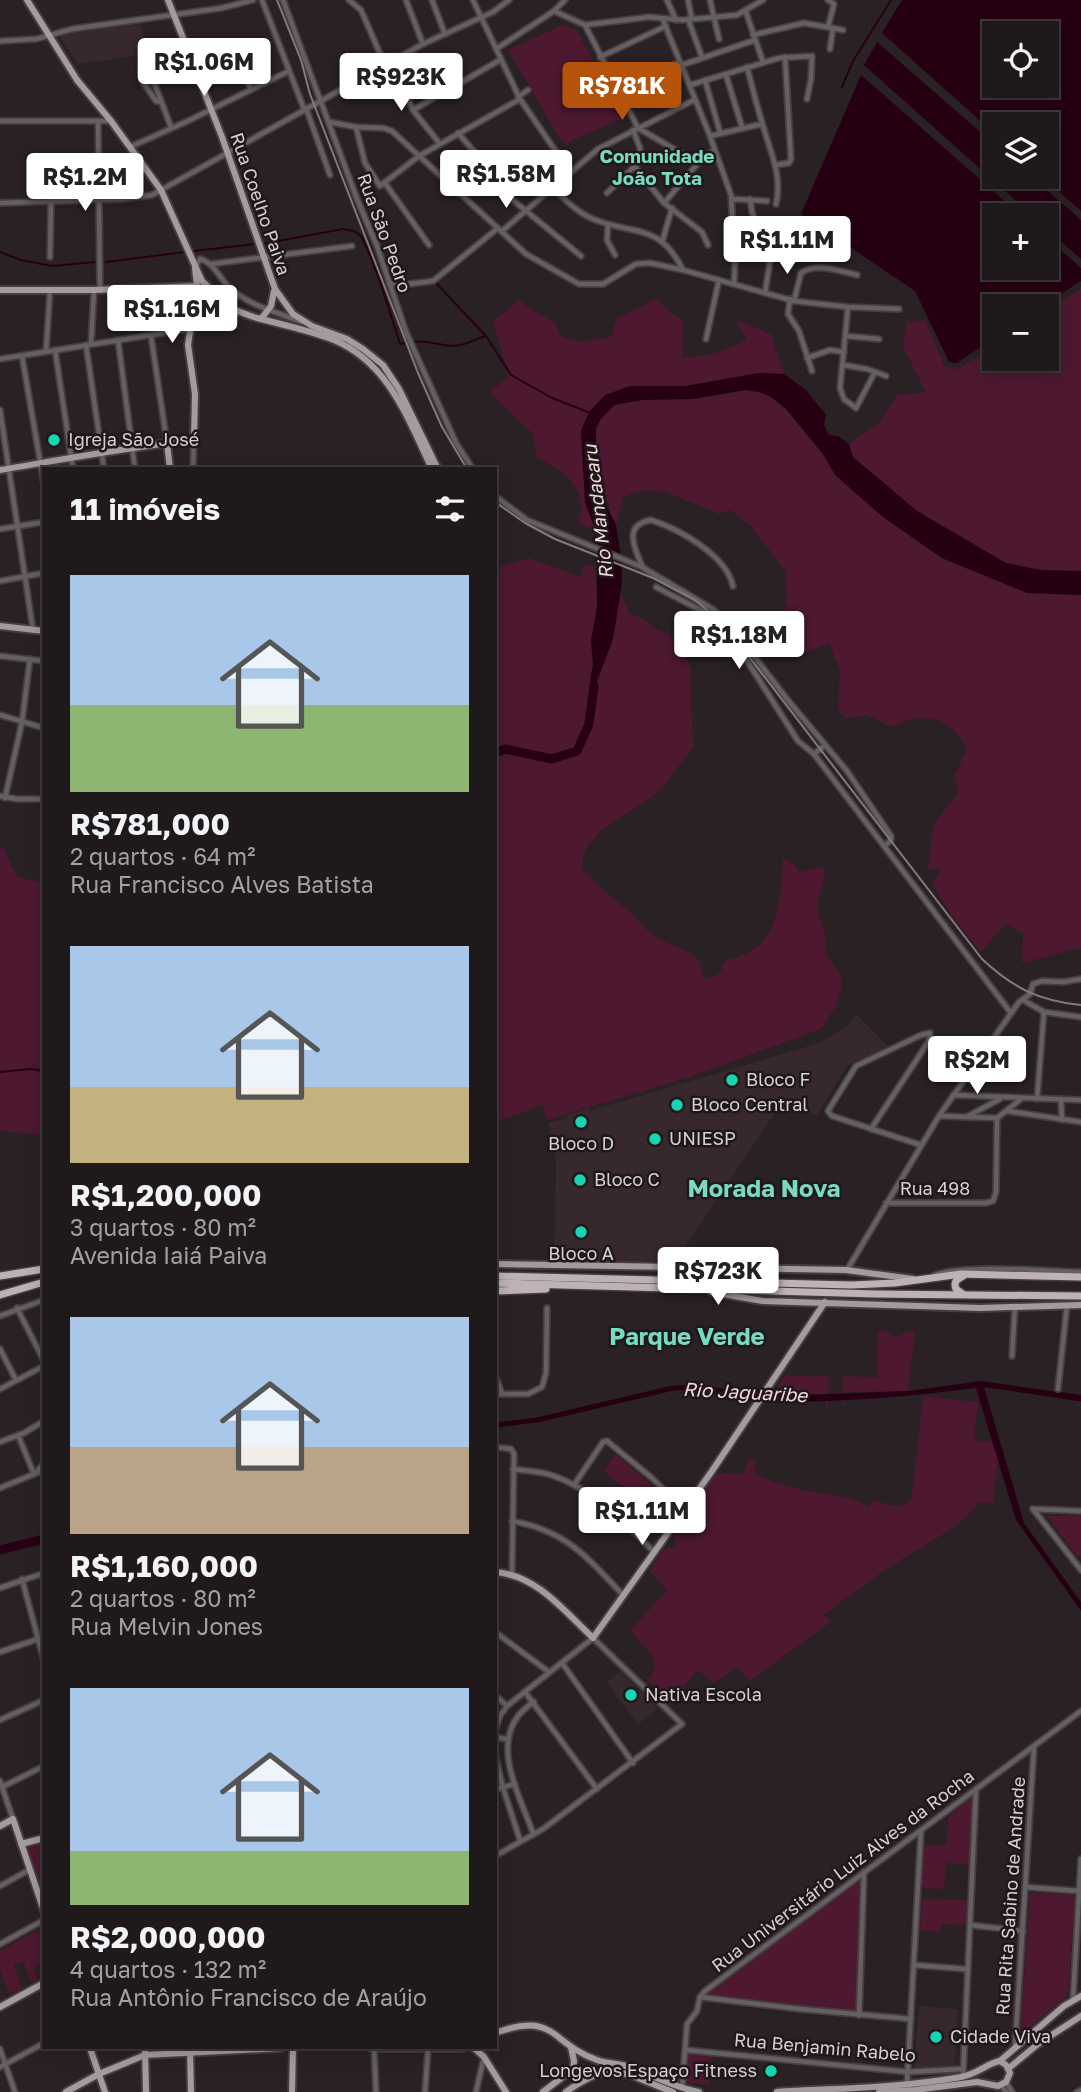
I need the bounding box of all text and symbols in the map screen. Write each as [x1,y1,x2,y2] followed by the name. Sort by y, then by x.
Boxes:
[982,21,1059,371] map controls
[982,21,1059,98] button: locate
[139,38,269,98] pin: R$1.06M
[154,47,254,75] text: R$1.06M
[344,54,458,113] pin: R$923K
[356,62,446,90] text: R$923K
[565,62,679,122] pin: R$781K
[578,71,666,99] text: R$781K
[982,112,1059,189] button: layers
[226,129,296,278] street label: Rua Coelho Paiva
[599,144,715,189] district label: Comunidade João Tota
[441,150,571,210] pin: R$1.58M
[28,154,142,213] pin: R$1.2M
[456,159,556,187] text: R$1.58M
[42,162,128,190] text: R$1.2M
[353,170,417,295] street label: Rua São Pedro
[982,203,1059,280] button: +
[722,216,852,276] pin: R$1.11M
[740,225,834,253] text: R$1.11M
[107,286,237,345] pin: R$1.16M
[123,294,221,322] text: R$1.16M
[982,294,1059,371] button: −
[68,428,199,450] place label: Igreja São José
[46,432,62,448] marker: Igreja São José
[578,442,617,581] water label: Rio Mandacaru
[431,490,469,528] icon: filters
[70,491,220,527] text: 11 imóveis
[674,612,804,671] pin: R$1.18M
[690,620,788,648] text: R$1.18M
[207,621,333,747] icon: home
[70,806,230,842] text: R$781,000
[70,842,256,870] text: 2 quartos · 64 m²
[70,870,374,898] text: Rua Francisco Alves Batista
[207,992,333,1118] icon: home
[936,1036,1018,1096] pin: R$2M
[944,1045,1010,1073] text: R$2M
[746,1068,810,1090] place label: Bloco F
[724,1072,740,1088] marker: Bloco F
[691,1093,808,1115] place label: Bloco Central
[669,1097,685,1113] marker: Bloco Central
[573,1114,589,1130] marker: Bloco D
[669,1127,736,1149] place label: UNIESP
[647,1131,663,1147] marker: UNIESP
[548,1132,614,1154] place label: Bloco D
[594,1168,660,1190] place label: Bloco C
[572,1172,588,1188] marker: Bloco C
[687,1173,841,1202] district label: Morada Nova
[70,1177,261,1213] text: R$1,200,000
[900,1177,970,1199] street label: Rua 498
[70,1213,256,1241] text: 3 quartos · 80 m²
[573,1224,589,1240] marker: Bloco A
[70,1241,267,1269] text: Avenida Iaiá Paiva
[548,1242,614,1264] place label: Bloco A
[661,1248,775,1307] pin: R$723K
[674,1256,762,1284] text: R$723K
[609,1321,765,1350] district label: Parque Verde
[207,1363,333,1489] icon: home
[682,1377,810,1406] water label: Rio Jaguaribe
[577,1488,707,1547] pin: R$1.11M
[595,1496,689,1524] text: R$1.11M
[70,1548,258,1584] text: R$1,160,000
[70,1584,256,1612] text: 2 quartos · 80 m²
[70,1612,263,1640] text: Rua Melvin Jones
[645,1683,762,1705] place label: Nativa Escola
[623,1687,639,1703] marker: Nativa Escola
[207,1734,333,1860] icon: home
[707,1764,978,1976] street label: Rua Universitário Luiz Alves da Rocha
[991,1776,1029,2016] street label: Rua Rita Sabino de Andrade
[70,1919,265,1955] text: R$2,000,000
[70,1955,266,1983] text: 4 quartos · 132 m²
[70,1983,427,2011] text: Rua Antônio Francisco de Araújo
[950,2025,1051,2047] place label: Cidade Viva
[733,2028,917,2066] street label: Rua Benjamin Rabelo
[928,2029,944,2045] marker: Cidade Viva
[539,2059,757,2081] place label: Longevos Espaço Fitness
[763,2063,779,2079] marker: Longevos Espaço Fitness

